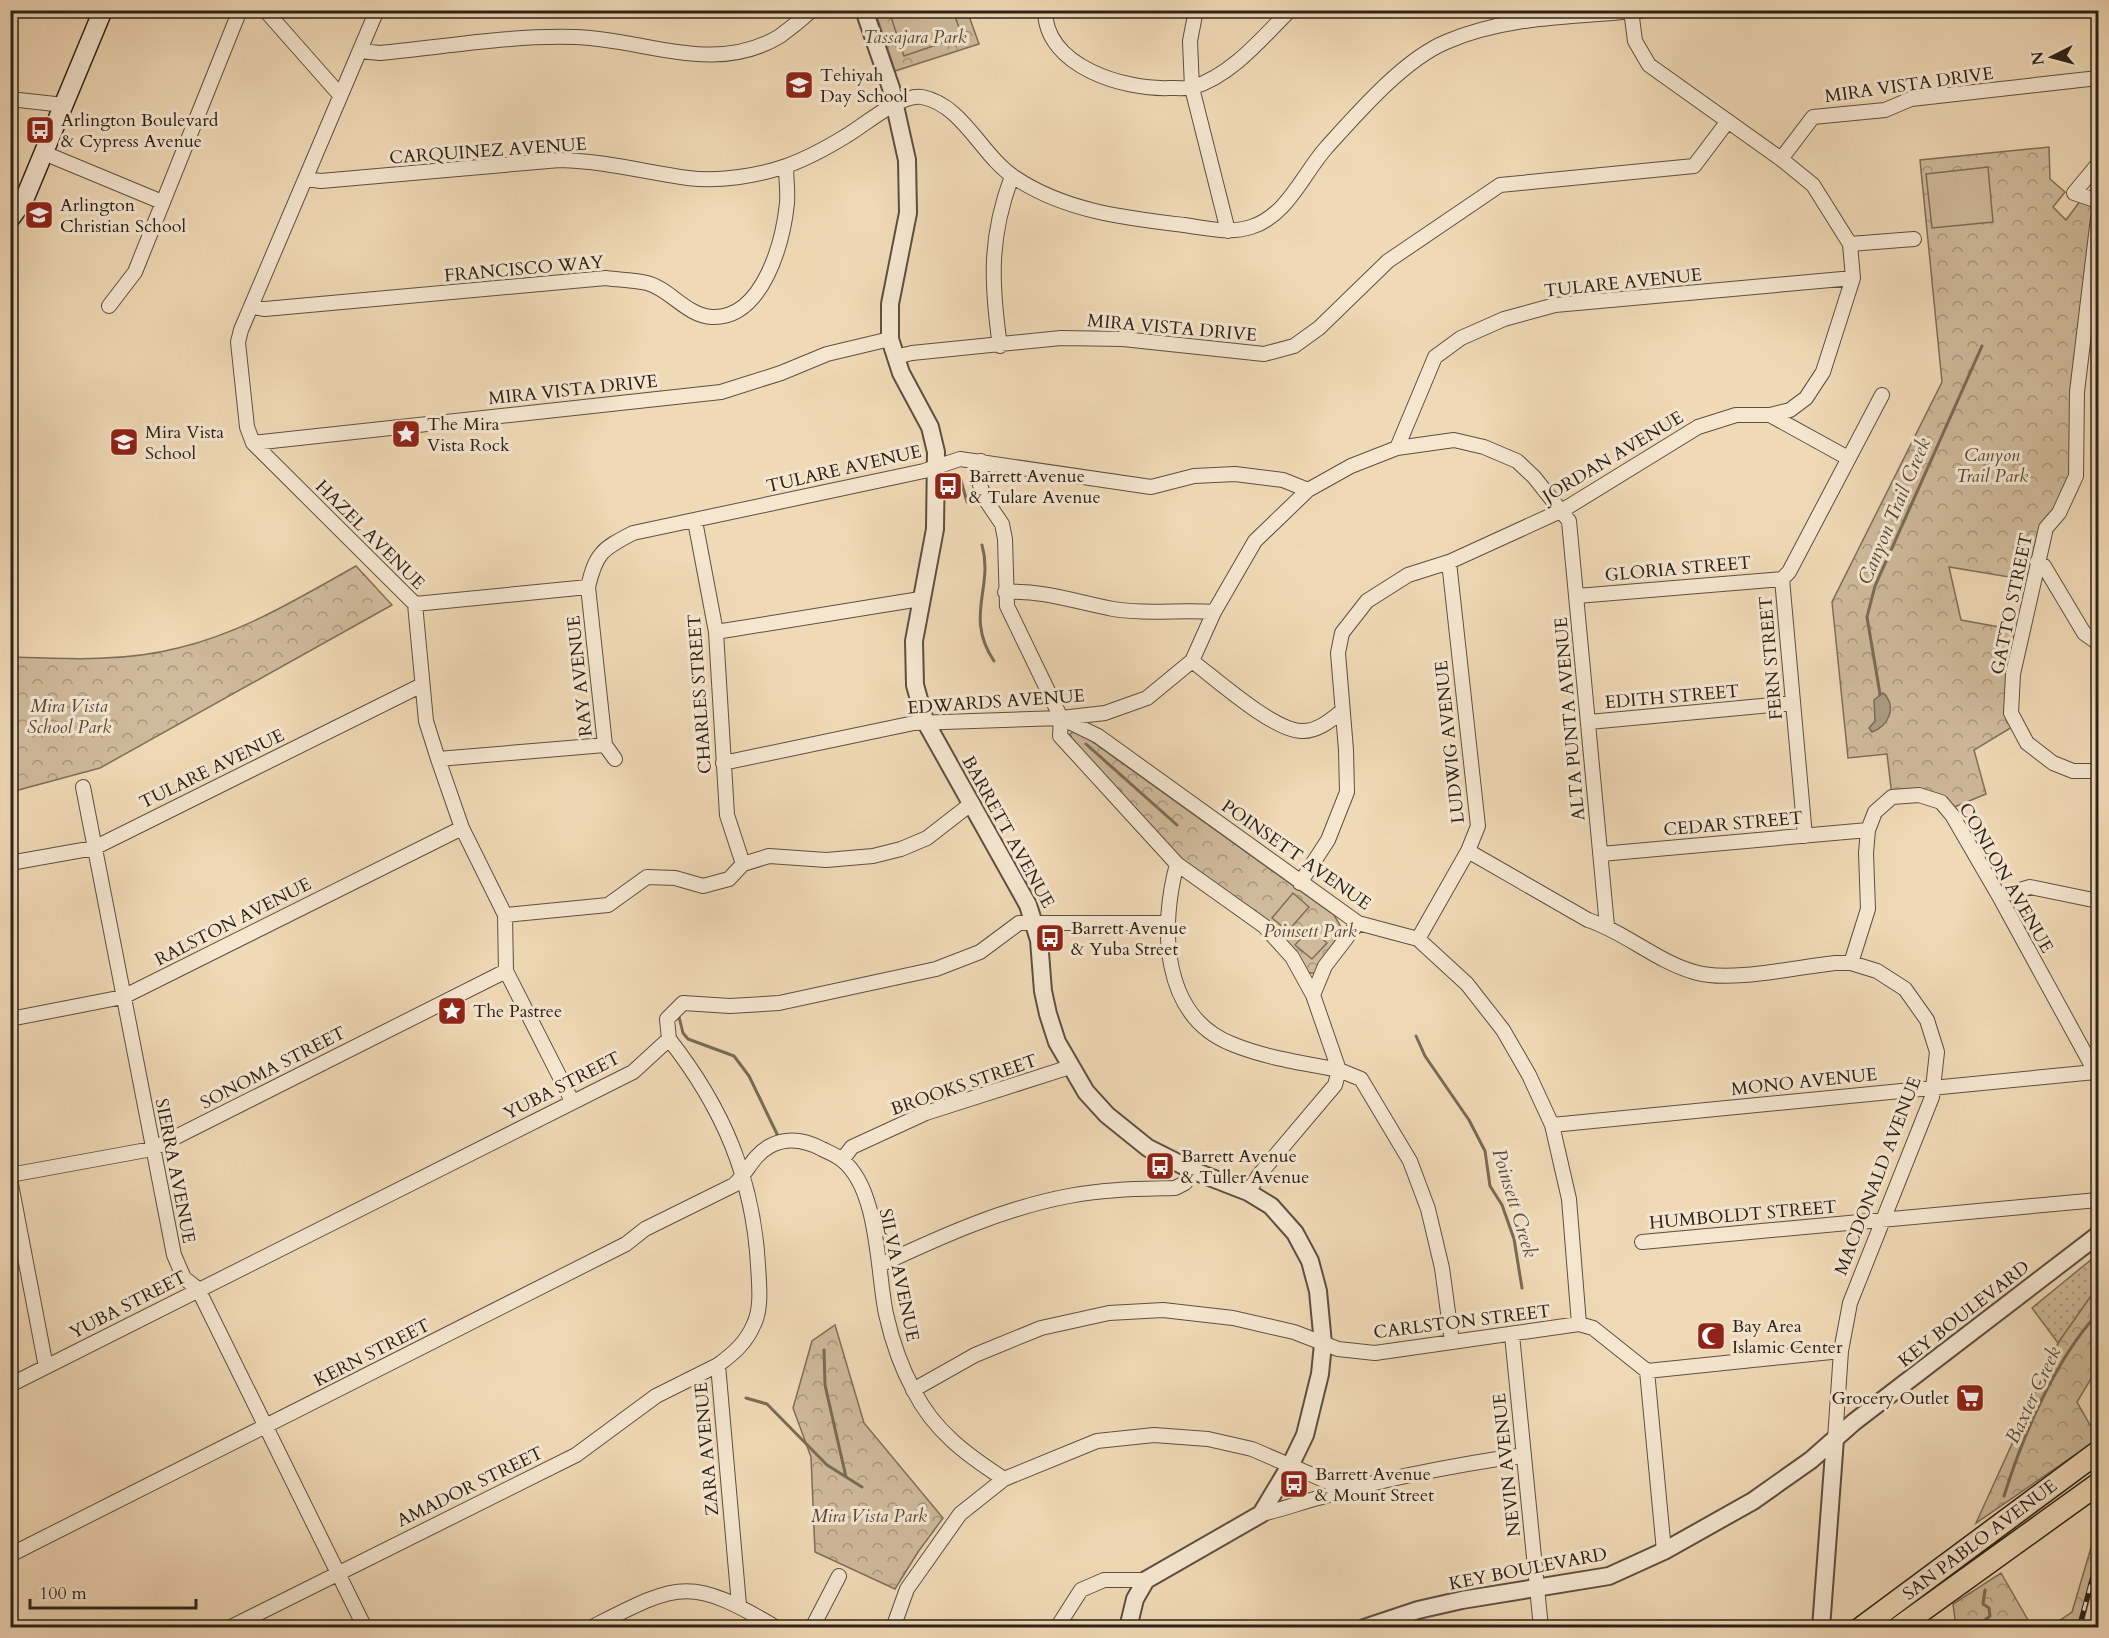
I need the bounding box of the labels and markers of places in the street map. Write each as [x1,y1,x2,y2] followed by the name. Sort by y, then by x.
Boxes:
[820,63,908,109] place label: Tehiyah Day School
[783,69,815,101] school or university icon: Tehiyah Day School
[61,108,219,154] place label: Arlington Boulevard & Cypress Avenue
[24,114,56,146] bus stop icon: Arlington Boulevard & Cypress Avenue
[60,193,186,239] place label: Arlington Christian School
[23,199,55,231] school or university icon: Arlington Christian School
[427,412,510,458] place label: The Mira Vista Rock
[390,418,422,450] place icon: The Mira Vista Rock
[145,420,224,466] place label: Mira Vista School
[108,426,140,458] school or university icon: Mira Vista School
[969,464,1101,510] place label: Barrett Avenue & Tulare Avenue
[932,470,964,502] bus stop icon: Barrett Avenue & Tulare Avenue
[1071,916,1187,962] place label: Barrett Avenue & Yuba Street
[1034,922,1066,954] bus stop icon: Barrett Avenue & Yuba Street
[436,995,468,1027] place icon: The Pastree
[473,999,562,1024] place label: The Pastree
[1181,1144,1309,1190] place label: Barrett Avenue & Tuller Avenue
[1144,1150,1176,1182] bus stop icon: Barrett Avenue & Tuller Avenue
[1732,1314,1843,1360] place label: Bay Area Islamic Center
[1695,1320,1727,1352] mosque icon: Bay Area Islamic Center
[1954,1382,1986,1414] supermarket icon: Grocery Outlet
[1832,1386,1949,1411] place label: Grocery Outlet
[1315,1462,1434,1508] place label: Barrett Avenue & Mount Street
[1278,1468,1310,1500] bus stop icon: Barrett Avenue & Mount Street

